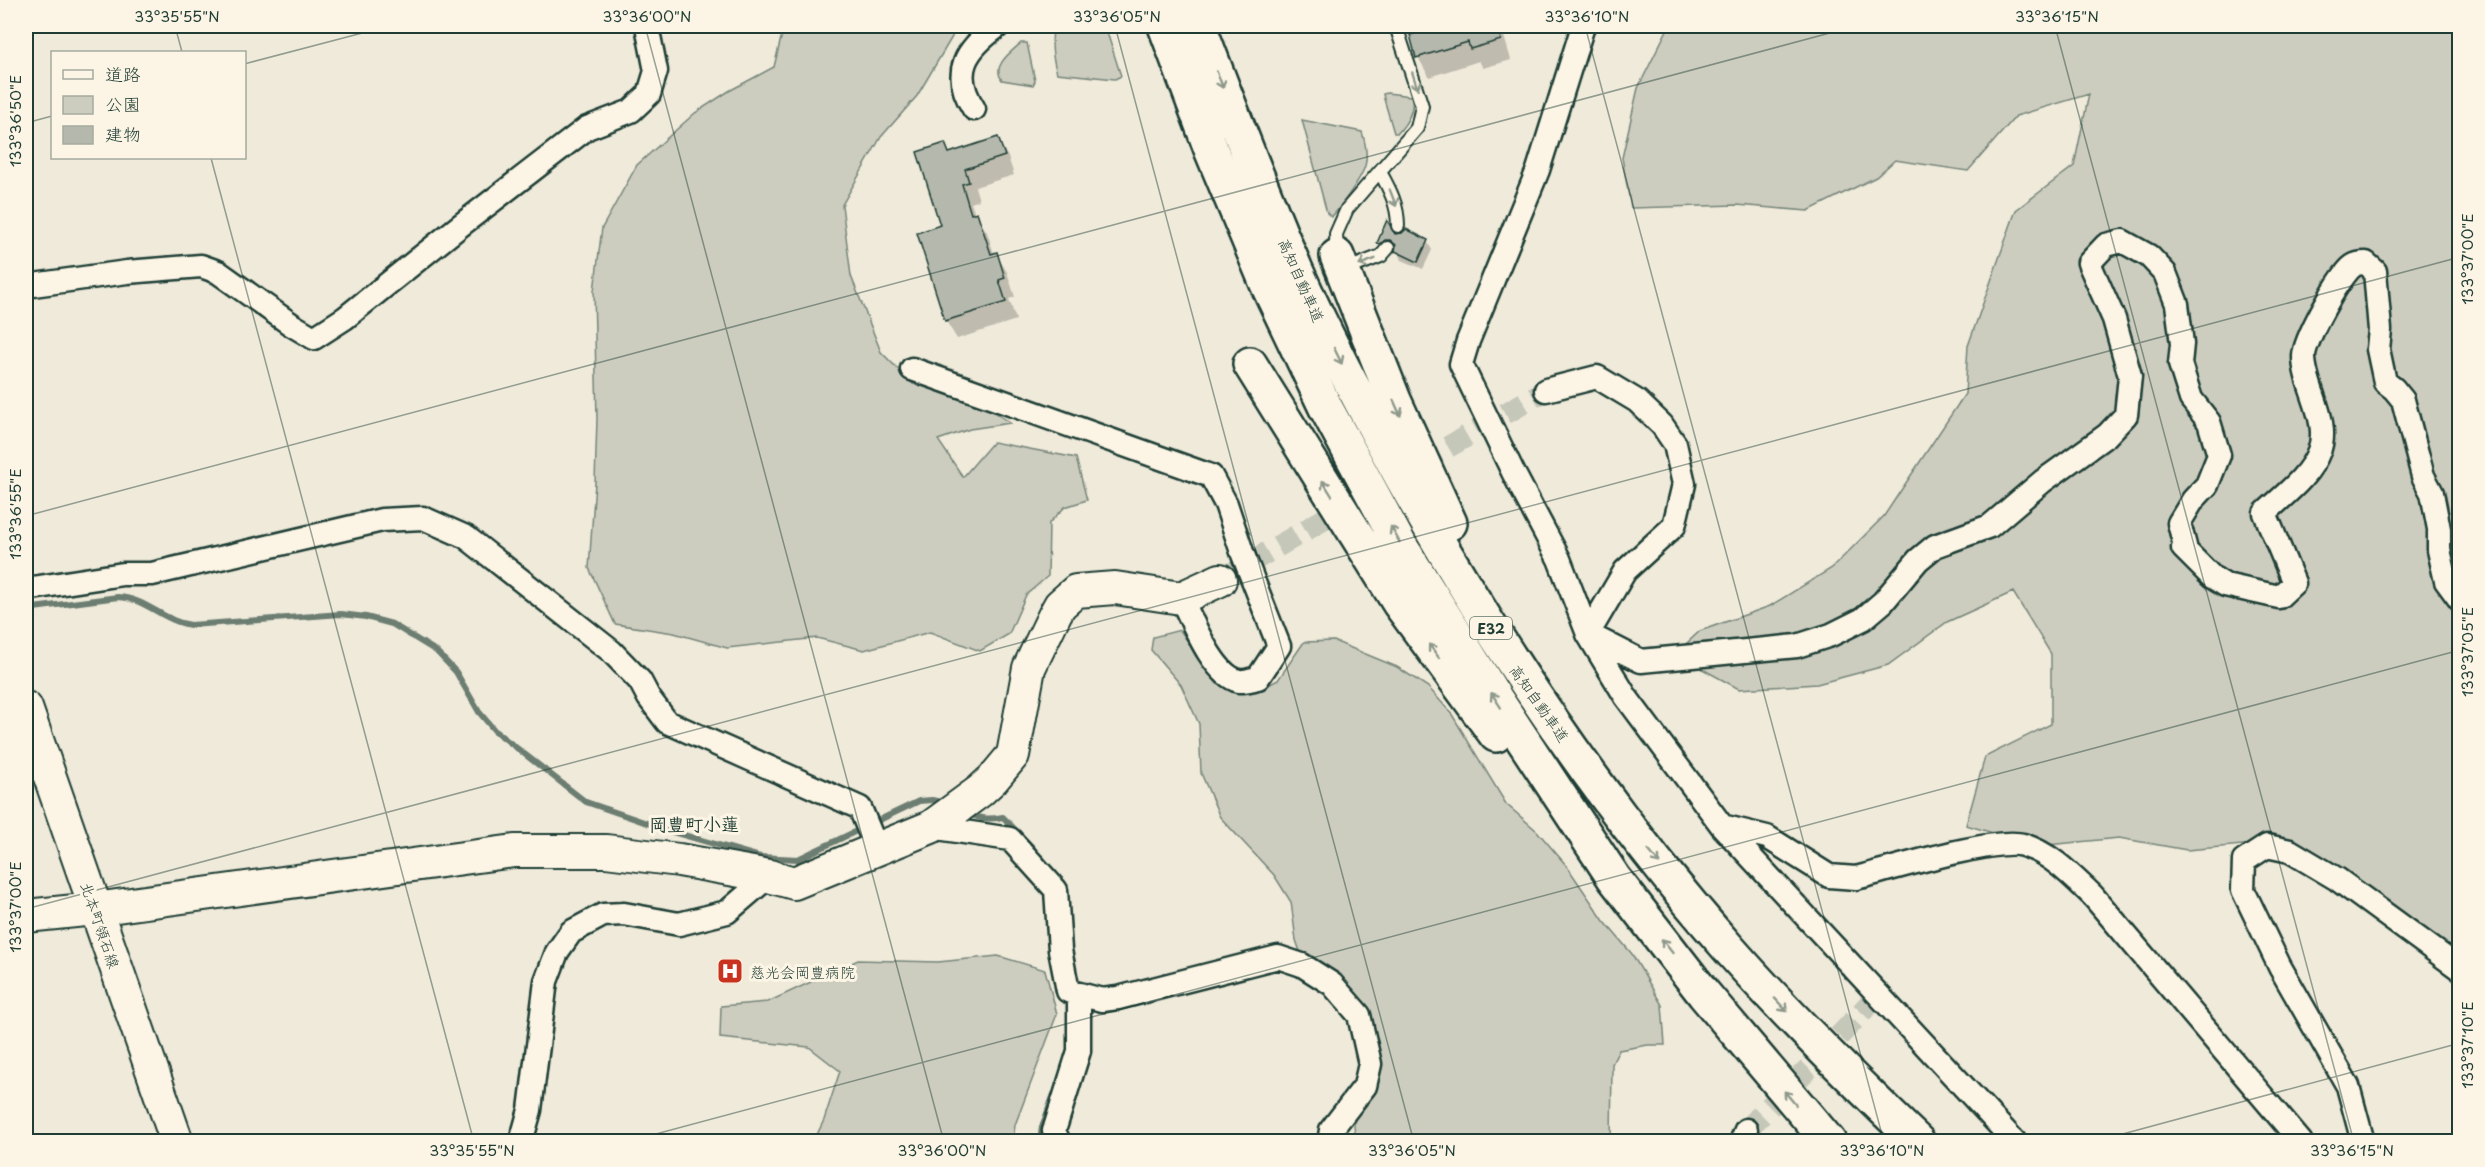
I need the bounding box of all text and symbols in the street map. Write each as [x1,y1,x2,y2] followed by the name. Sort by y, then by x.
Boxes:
[134,4,220,27] text: 33°35'55"N
[602,4,692,27] text: 33°36'00"N
[1073,4,1161,27] text: 33°36'05"N
[1544,4,1630,27] text: 33°36'10"N
[2015,4,2099,27] text: 33°36'15"N
[51,51,246,159] legend
[105,60,141,87] text: 道路
[1215,70,1226,89] one-way arrow
[1410,71,1421,90] one-way arrow
[3,75,26,167] text: 133°36'50"E
[105,90,141,117] text: 公園
[105,120,141,147] text: 建物
[1388,188,1399,207] one-way arrow
[2455,213,2478,305] text: 133°37'00"E
[1273,234,1331,326] street label: 高知自動車道
[1358,257,1377,268] one-way arrow
[1332,347,1344,365] one-way arrow
[1392,399,1404,417] one-way arrow
[3,468,26,560] text: 133°36'55"E
[1321,480,1333,497] one-way arrow
[1389,525,1400,543] one-way arrow
[2455,607,2478,697] text: 133°37'05"E
[1470,617,1512,639] road number: E32
[1428,644,1440,660] one-way arrow
[1505,660,1575,746] street label: 高知自動車道
[1490,692,1502,709] one-way arrow
[649,810,739,837] district label: 岡豊町小蓮
[1647,849,1661,864] one-way arrow
[3,861,26,953] text: 133°37'00"E
[75,879,127,971] street label: 北本町領石線
[1661,939,1674,955] one-way arrow
[715,956,745,986] hospital icon: 慈光会岡豊病院
[750,960,855,983] place label: 慈光会岡豊病院
[1774,997,1788,1012] one-way arrow
[2455,1001,2478,1089] text: 133°37'10"E
[1783,1091,1797,1106] one-way arrow
[429,1138,515,1161] text: 33°35'55"N
[897,1138,987,1161] text: 33°36'00"N
[1368,1138,1456,1161] text: 33°36'05"N
[1839,1138,1925,1161] text: 33°36'10"N
[2310,1138,2394,1161] text: 33°36'15"N

